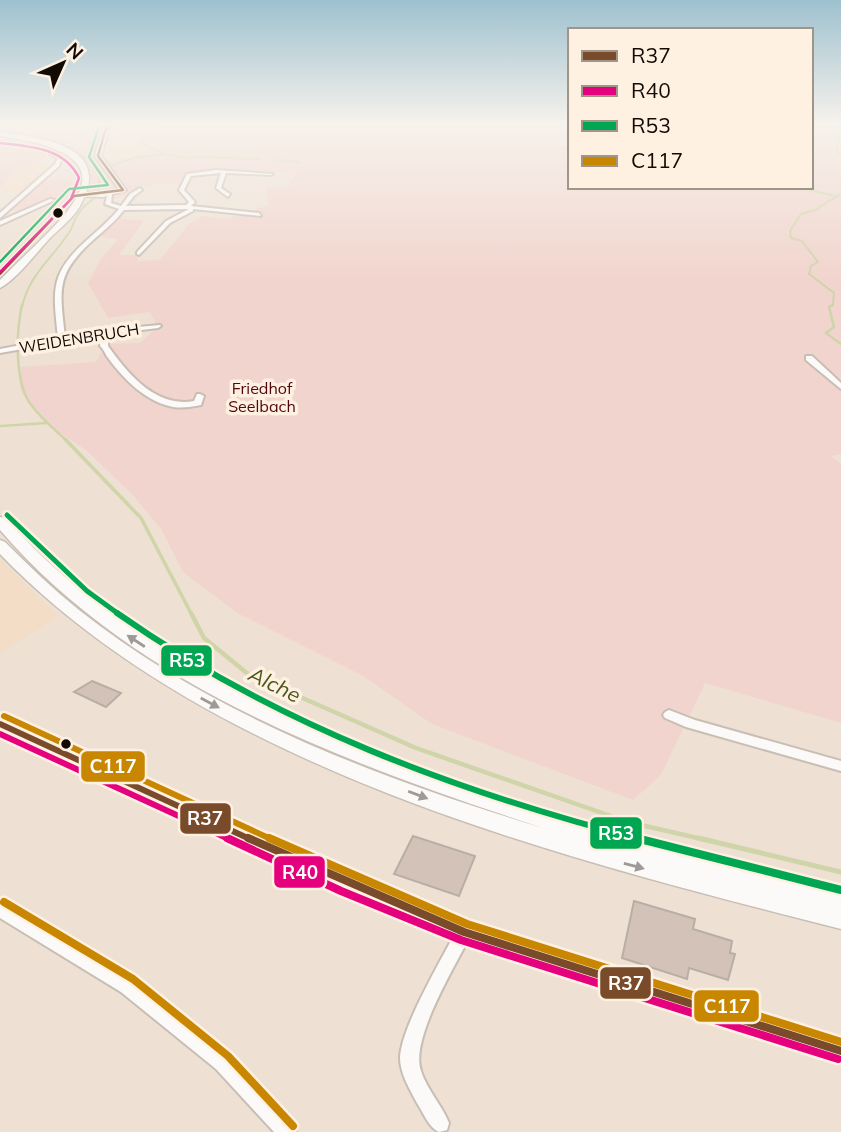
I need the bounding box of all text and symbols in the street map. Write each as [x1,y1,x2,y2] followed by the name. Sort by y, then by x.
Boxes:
[28,28,98,98] north arrow
[568,28,813,189] legend
[61,37,89,65] text: N
[631,42,671,68] text: R37
[631,77,671,103] text: R40
[631,112,671,138] text: R53
[631,147,683,173] text: C117
[51,206,65,220] unlabelled marker
[17,319,141,357] street label: WEIDENBRUCH
[228,378,296,416] park label: Friedhof Seelbach
[127,634,145,648] one-way arrow
[160,644,213,677] line badge: R53
[169,648,205,672] text: R53
[244,660,305,708] water label: Alche
[200,697,220,709] one-way arrow
[59,737,73,751] unlabelled marker
[80,750,146,783] line badge: C117
[89,754,137,778] text: C117
[408,790,429,801] one-way arrow
[179,802,232,835] line badge: R37
[187,806,223,830] text: R37
[589,816,643,850] line badge: R53
[598,821,634,845] text: R53
[273,855,326,889] line badge: R40
[282,860,318,884] text: R40
[624,861,645,871] one-way arrow
[599,966,652,1000] line badge: R37
[608,971,644,995] text: R37
[693,989,760,1023] line badge: C117
[703,994,751,1018] text: C117

